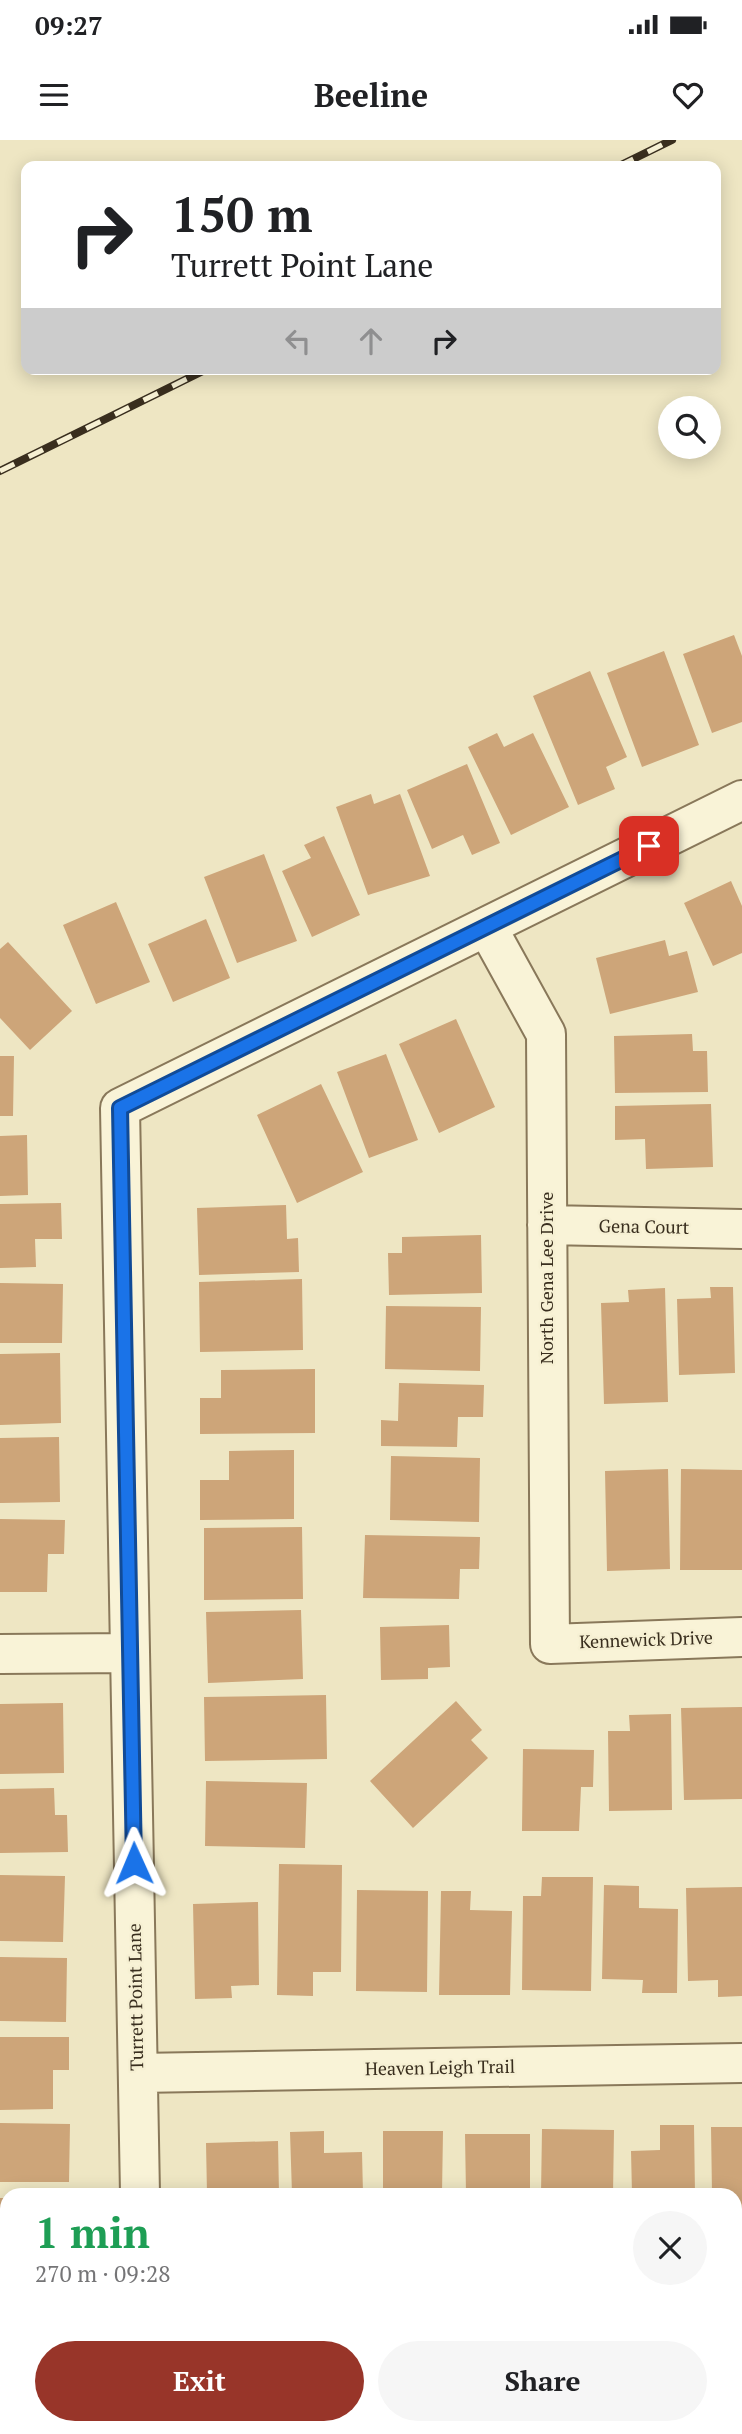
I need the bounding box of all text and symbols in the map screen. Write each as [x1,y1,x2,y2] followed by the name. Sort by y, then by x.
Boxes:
[35,8,103,42] text: 09:27
[314,74,428,116] text: Beeline
[35,76,73,114] icon: menu
[669,76,707,114] icon: heart
[171,181,313,246] text: 150 m
[56,189,147,280] icon: right
[171,244,433,286] text: Turrett Point Lane
[279,322,317,360] icon: left
[352,322,390,360] icon: ahead
[425,322,463,360] icon: right
[658,396,721,459] map controls
[658,396,721,459] button: search
[619,816,679,876] pin
[630,827,668,865] icon: arrive
[534,1192,558,1364] street label: North Gena Lee Drive
[598,1213,690,1239] street label: Gena Court
[579,1625,713,1653] street label: Kennewick Drive
[97,1826,171,1900] position arrow
[122,1923,148,2071] street label: Turrett Point Lane
[365,2054,515,2080] street label: Heaven Leigh Trail
[35,2204,150,2260] text: 1 min
[633,2211,707,2285] button: close
[35,2258,170,2289] text: 270 m · 09:28
[35,2341,364,2421] button: Exit
[378,2341,707,2421] button: Share

